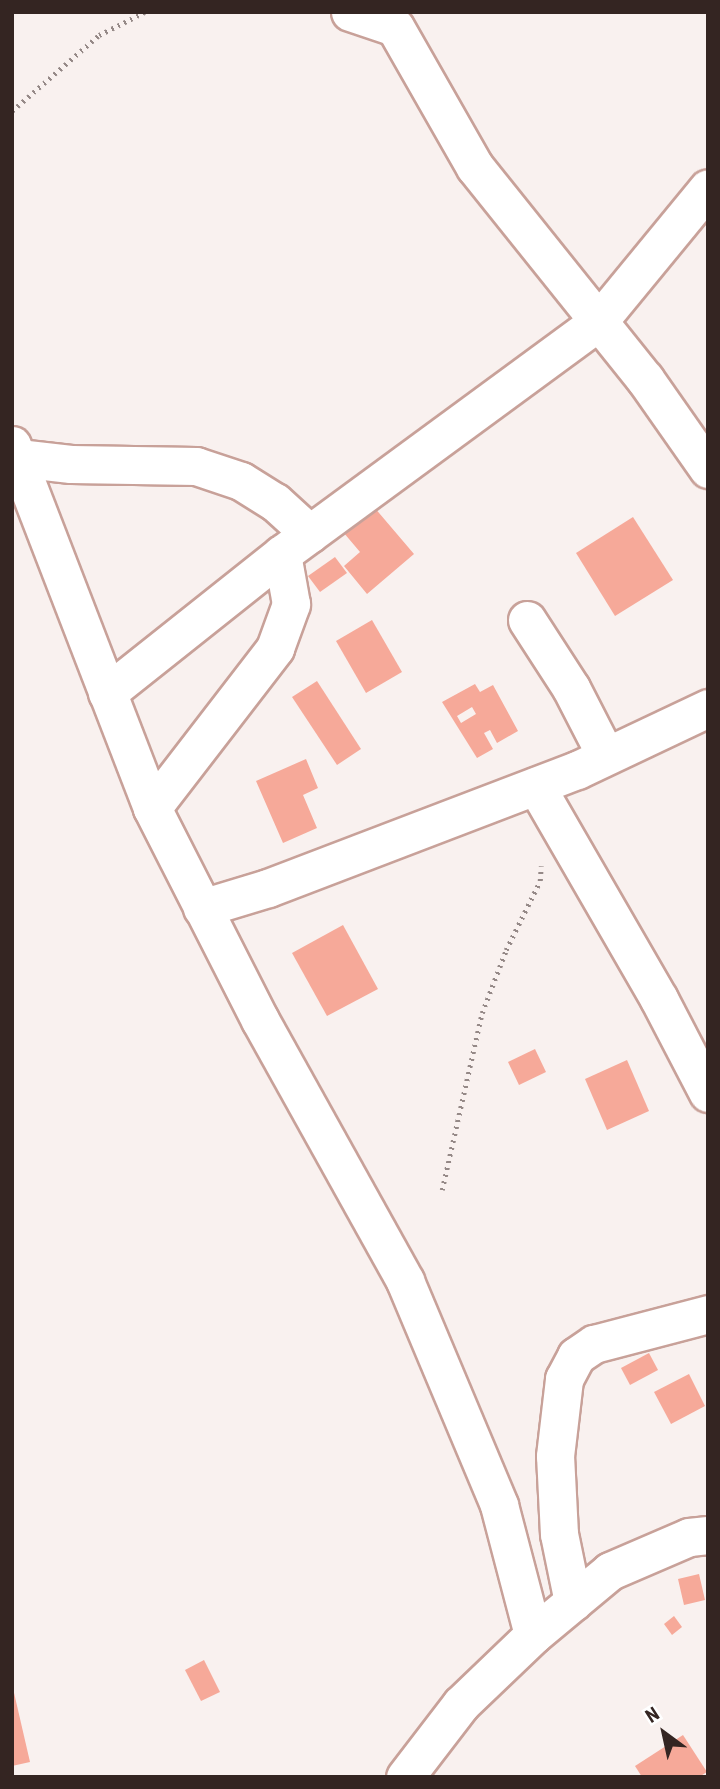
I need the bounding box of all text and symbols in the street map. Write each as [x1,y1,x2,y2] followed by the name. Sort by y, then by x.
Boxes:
[629,1698,699,1768] north arrow
[641,1702,663,1728] text: N

